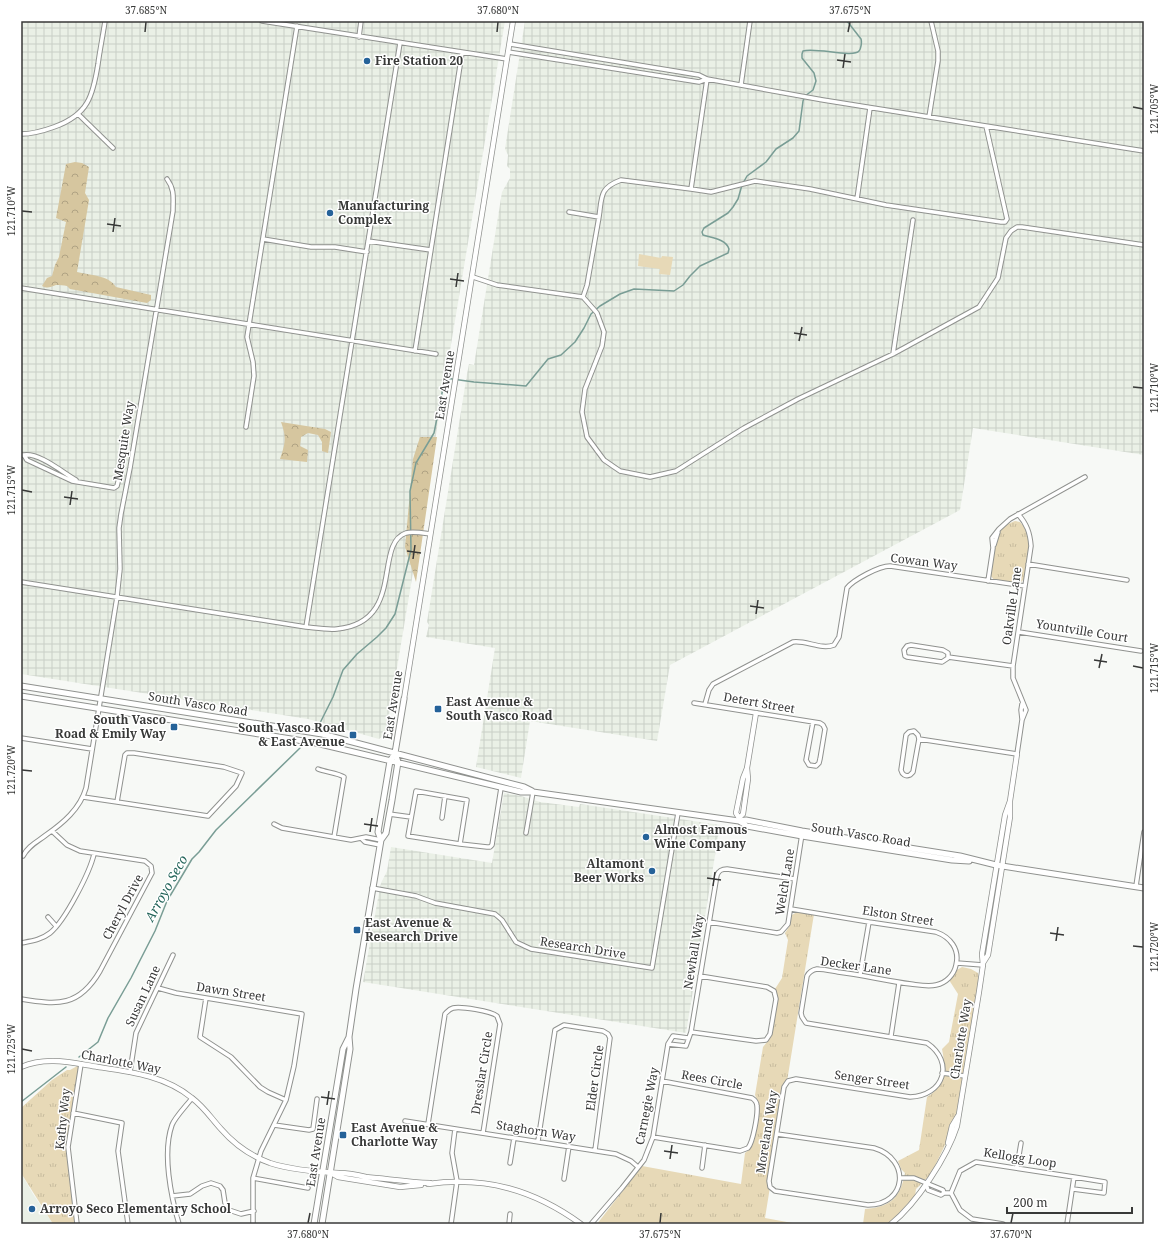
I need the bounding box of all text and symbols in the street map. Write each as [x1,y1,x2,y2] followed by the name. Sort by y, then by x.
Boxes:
[125,3,167,17] text: 37.685°N
[477,3,519,17] text: 37.680°N
[829,3,871,17] text: 37.675°N
[375,52,463,69] place label: Fire Station 20
[362,56,372,66] marker: Fire Station 20
[1147,83,1161,134] text: 121.705°W
[4,185,18,236] text: 121.710°W
[338,197,429,228] place label: Manufacturing Complex
[325,208,335,218] marker: Manufacturing Complex
[431,349,458,421] street label: East Avenue
[1147,362,1161,413] text: 121.710°W
[109,400,138,482] street label: Mesquite Way
[4,464,18,515] text: 121.715°W
[890,549,959,574] street label: Cowan Way
[998,566,1025,646] street label: Oakville Lane
[1034,615,1129,646] street label: Yountville Court
[1147,642,1161,693] text: 121.715°W
[379,669,406,741] street label: East Avenue
[147,687,250,720] street label: South Vasco Road
[722,688,796,717] street label: Detert Street
[446,693,553,724] place label: East Avenue & South Vasco Road
[433,704,443,714] marker: East Avenue & South Vasco Road
[55,711,166,742] place label: South Vasco Road & Emily Way
[238,719,345,750] place label: South Vasco Road & East Avenue
[169,722,179,732] marker: South Vasco Road & Emily Way
[348,730,358,740] marker: South Vasco Road & East Avenue
[4,744,18,795] text: 121.720°W
[810,818,913,851] street label: South Vasco Road
[654,821,748,852] place label: Almost Famous Wine Company
[641,832,651,842] marker: Almost Famous Wine Company
[771,847,798,916] street label: Welch Lane
[140,852,192,925] water label: Arroyo Seco
[574,855,644,886] place label: Altamont Beer Works
[647,866,657,876] marker: Altamont Beer Works
[98,871,147,943] street label: Cheryl Drive
[861,901,935,930] street label: Elston Street
[679,913,708,991] street label: Newhall Way
[365,914,458,945] place label: East Avenue & Research Drive
[1147,921,1161,972] text: 121.720°W
[352,925,362,935] marker: East Avenue & Research Drive
[539,932,627,963] street label: Research Drive
[820,952,893,979] street label: Decker Lane
[121,962,164,1029] street label: Susan Lane
[195,978,267,1005] street label: Dawn Street
[946,997,975,1080] street label: Charlotte Way
[4,1023,18,1074] text: 121.725°W
[467,1030,496,1116] street label: Dresslar Circle
[581,1044,608,1112] street label: Elder Circle
[80,1045,163,1078] street label: Charlotte Way
[631,1065,662,1146] street label: Carnegie Way
[680,1066,744,1093] street label: Rees Circle
[833,1066,911,1093] street label: Senger Street
[51,1087,74,1151] street label: Kathy Way
[752,1089,782,1175] street label: Moreland Way
[302,1116,329,1188] street label: East Avenue
[495,1116,577,1145] street label: Staghorn Way
[351,1119,438,1150] place label: East Avenue & Charlotte Way
[338,1130,348,1140] marker: East Avenue & Charlotte Way
[982,1143,1058,1172] street label: Kellogg Loop
[1007,1189,1132,1215] scale bar
[1013,1194,1048,1211] text: 200 m
[40,1200,232,1217] place label: Arroyo Seco Elementary School
[27,1204,37,1214] marker: Arroyo Seco Elementary School
[287,1227,329,1241] text: 37.680°N
[639,1227,681,1241] text: 37.675°N
[990,1227,1032,1241] text: 37.670°N

